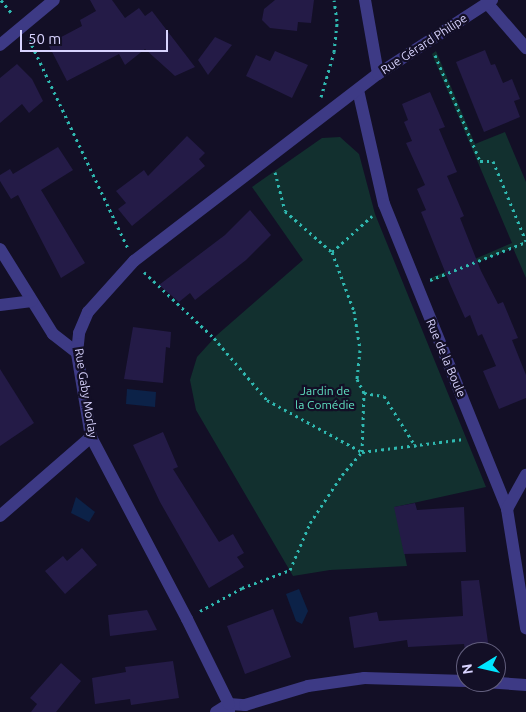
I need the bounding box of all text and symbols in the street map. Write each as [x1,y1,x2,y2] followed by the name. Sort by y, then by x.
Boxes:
[378,11,470,77] street label: Rue Gérard Philipe
[22,20,170,52] scale bar
[28,30,61,47] text: 50 m
[423,317,469,399] street label: Rue de la Boule
[72,347,100,439] street label: Rue Gaby Morlay
[295,384,355,412] park label: Jardin de la Comédie
[456,642,506,692] north arrow
[458,663,476,676] text: N

